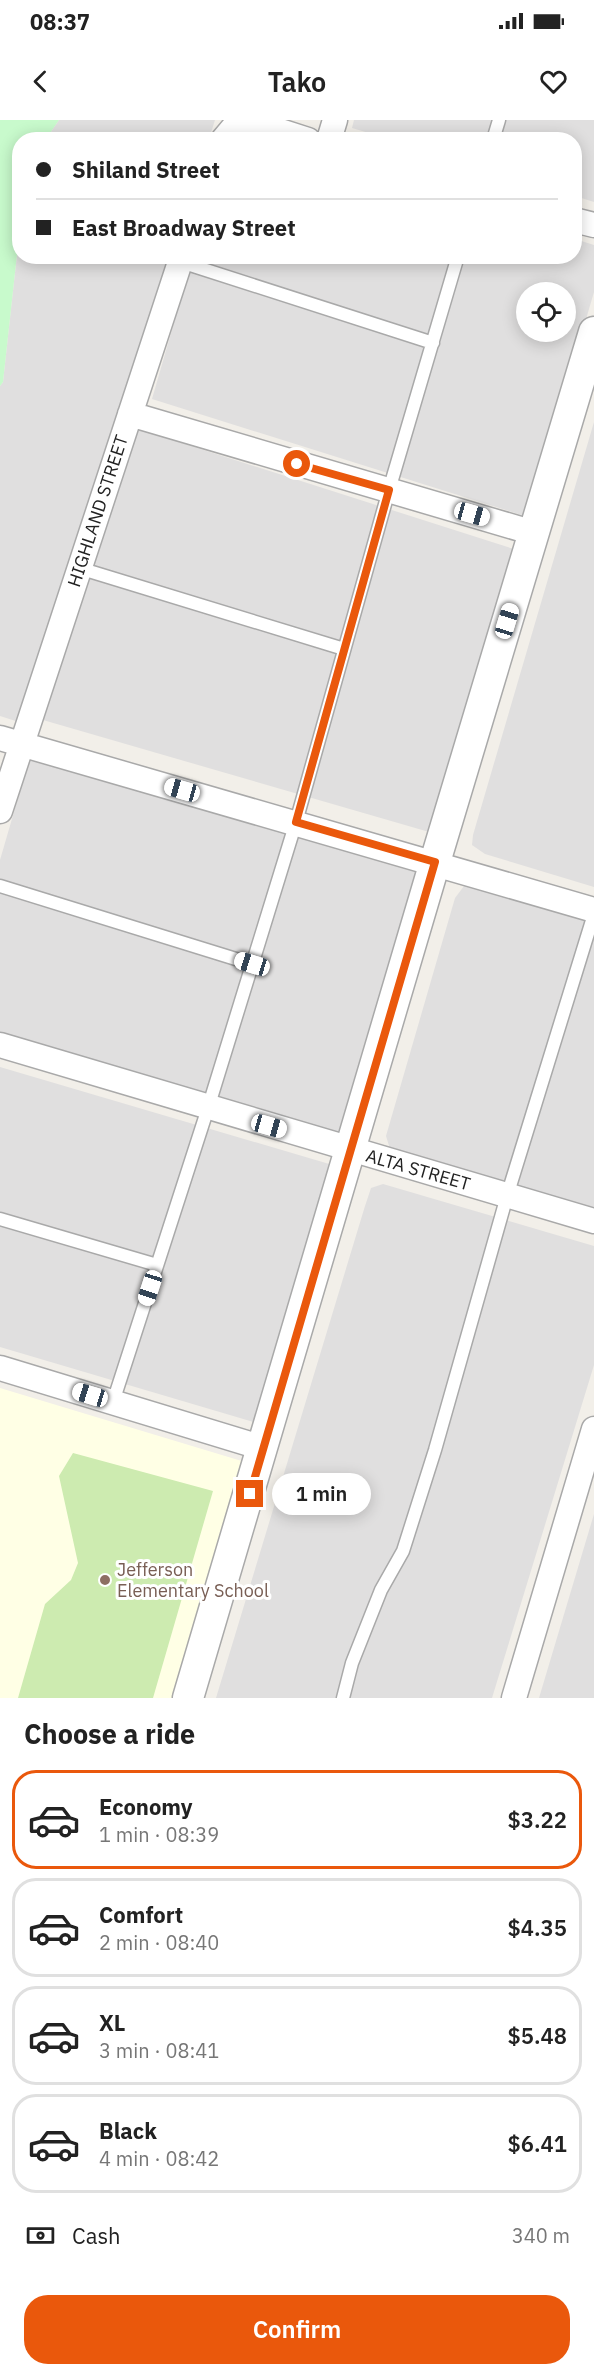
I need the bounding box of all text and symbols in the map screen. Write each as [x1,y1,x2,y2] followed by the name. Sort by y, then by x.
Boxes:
[30,7,90,36] text: 08:37
[268,64,326,99] text: Tako
[24,65,57,98] icon: back
[537,65,570,98] icon: heart
[72,155,220,184] text: Shiland Street
[72,213,296,242] text: East Broadway Street
[516,282,576,342] map controls
[516,282,576,342] button: locate
[62,432,133,590] street label: HIGHLAND STREET
[283,450,310,477] route start
[452,500,492,528] car
[493,601,521,641] car
[162,776,202,804] car
[232,950,272,978] car
[249,1112,289,1140] car
[363,1144,473,1195] street label: ALTA STREET
[136,1268,164,1308] car
[70,1381,110,1409] car
[271,1473,370,1515] callout: 1 min
[236,1480,263,1507] route end
[296,1480,347,1507] text: 1 min
[117,1558,269,1602] place label: Jefferson Elementary School
[98,1573,112,1587] marker: Jefferson Elementary School
[24,1716,195,1751] text: Choose a ride
[99,1792,193,1821] text: Economy
[27,1793,81,1847] icon: car
[508,1805,567,1834] text: $3.22
[99,1821,219,1848] text: 1 min · 08:39
[99,1900,183,1929] text: Comfort
[27,1901,81,1955] icon: car
[508,1913,567,1942] text: $4.35
[99,1929,219,1956] text: 2 min · 08:40
[99,2008,125,2037] text: XL
[27,2009,81,2063] icon: car
[508,2021,567,2050] text: $5.48
[99,2037,219,2064] text: 3 min · 08:41
[99,2116,157,2145] text: Black
[27,2117,81,2171] icon: car
[508,2129,567,2158] text: $6.41
[99,2145,219,2172] text: 4 min · 08:42
[24,2219,57,2252] icon: cash
[72,2221,121,2250] text: Cash
[512,2222,570,2249] text: 340 m
[24,2295,570,2364] button: Confirm

